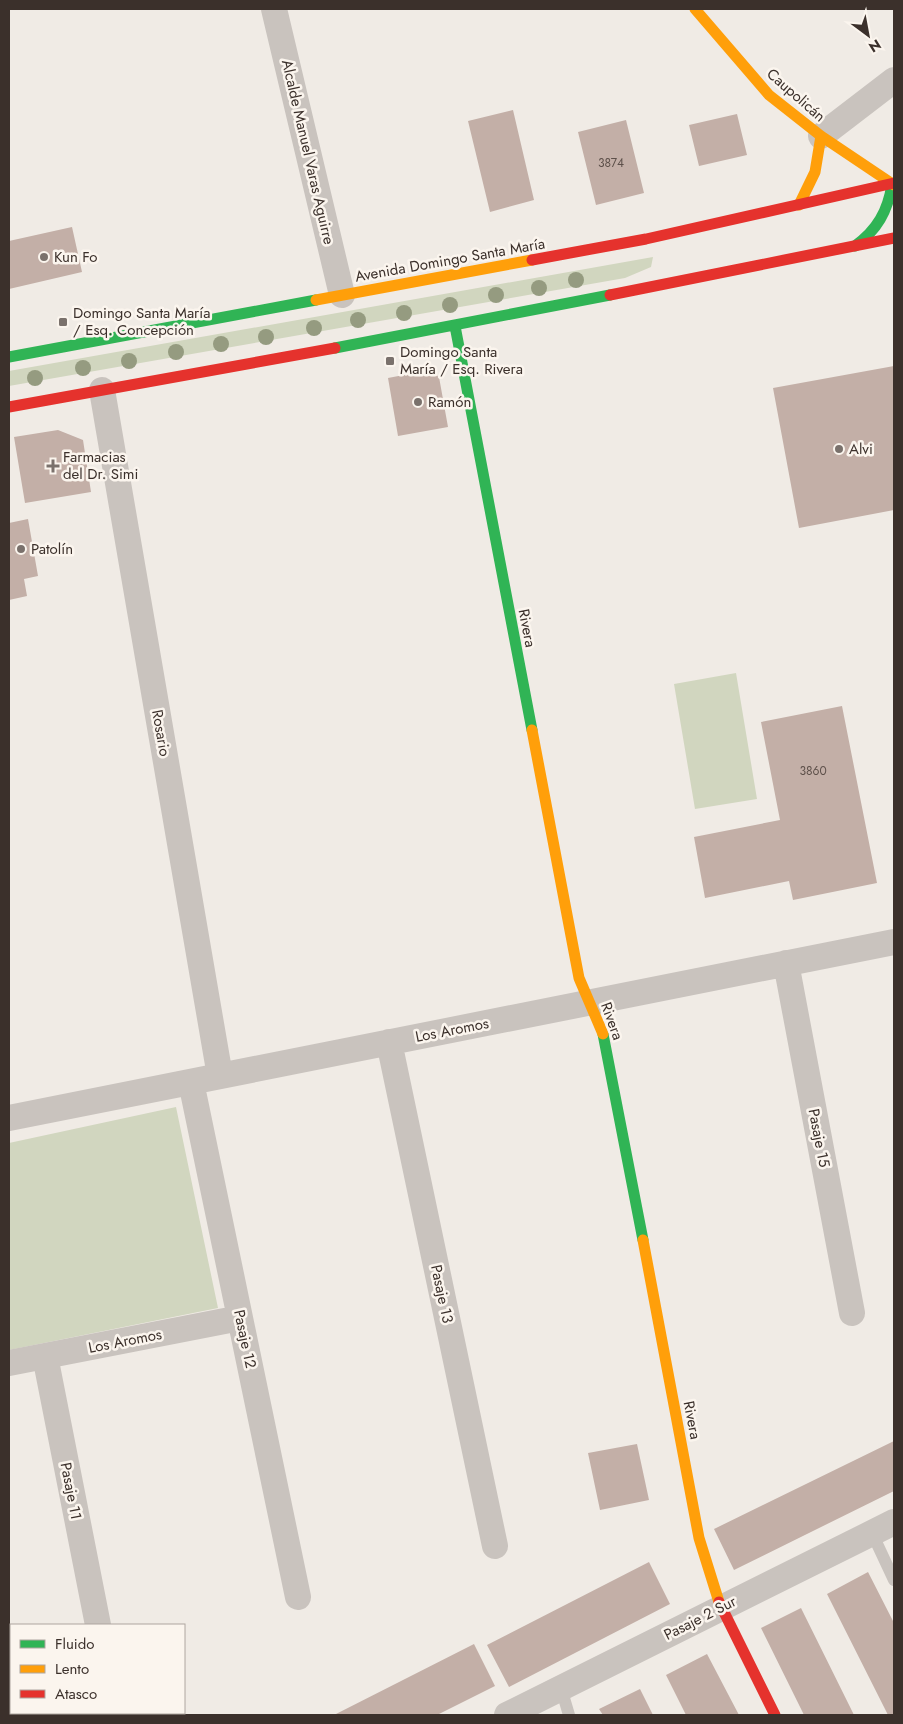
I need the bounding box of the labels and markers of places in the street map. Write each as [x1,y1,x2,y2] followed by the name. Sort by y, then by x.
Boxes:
[54,246,98,268] place label: Kun Fo
[38,251,50,263] marker: Kun Fo
[73,302,210,341] place label: Domingo Santa María / Esq. Concepción
[57,316,69,328] marker: Domingo Santa María / Esq. Concepción
[400,341,523,380] place label: Domingo Santa María / Esq. Rivera
[384,355,396,367] marker: Domingo Santa María / Esq. Rivera
[428,391,471,413] place label: Ramón
[412,396,424,408] marker: Ramón
[849,438,873,460] place label: Alvi
[833,443,845,455] marker: Alvi
[63,446,138,485] place label: Farmacias del Dr. Simi
[47,460,59,472] marker: Farmacias del Dr. Simi
[31,538,73,560] place label: Patolín
[15,543,27,555] marker: Patolín

